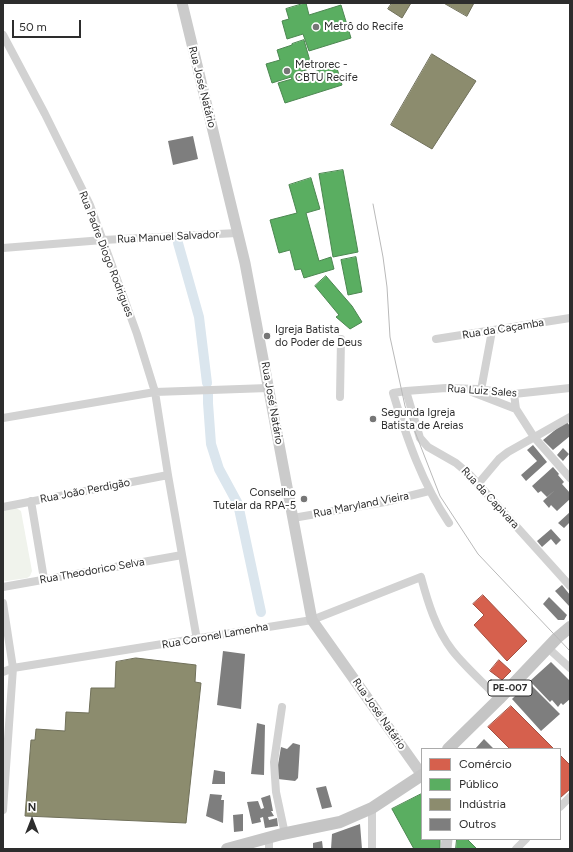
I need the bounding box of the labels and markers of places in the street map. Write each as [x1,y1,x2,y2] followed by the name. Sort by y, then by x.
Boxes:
[324,20,403,34] place label: Metrô do Recife
[311,22,321,32] marker: Metrô do Recife
[295,58,358,84] place label: Metrorec - CBTU Recife
[282,66,292,76] marker: Metrorec - CBTU Recife
[275,323,362,349] place label: Igreja Batista do Poder de Deus
[262,331,272,341] marker: Igreja Batista do Poder de Deus
[381,406,463,432] place label: Segunda Igreja Batista de Areias
[368,414,378,424] marker: Segunda Igreja Batista de Areias
[213,486,296,512] place label: Conselho Tutelar da RPA-5
[299,494,309,504] marker: Conselho Tutelar da RPA-5

